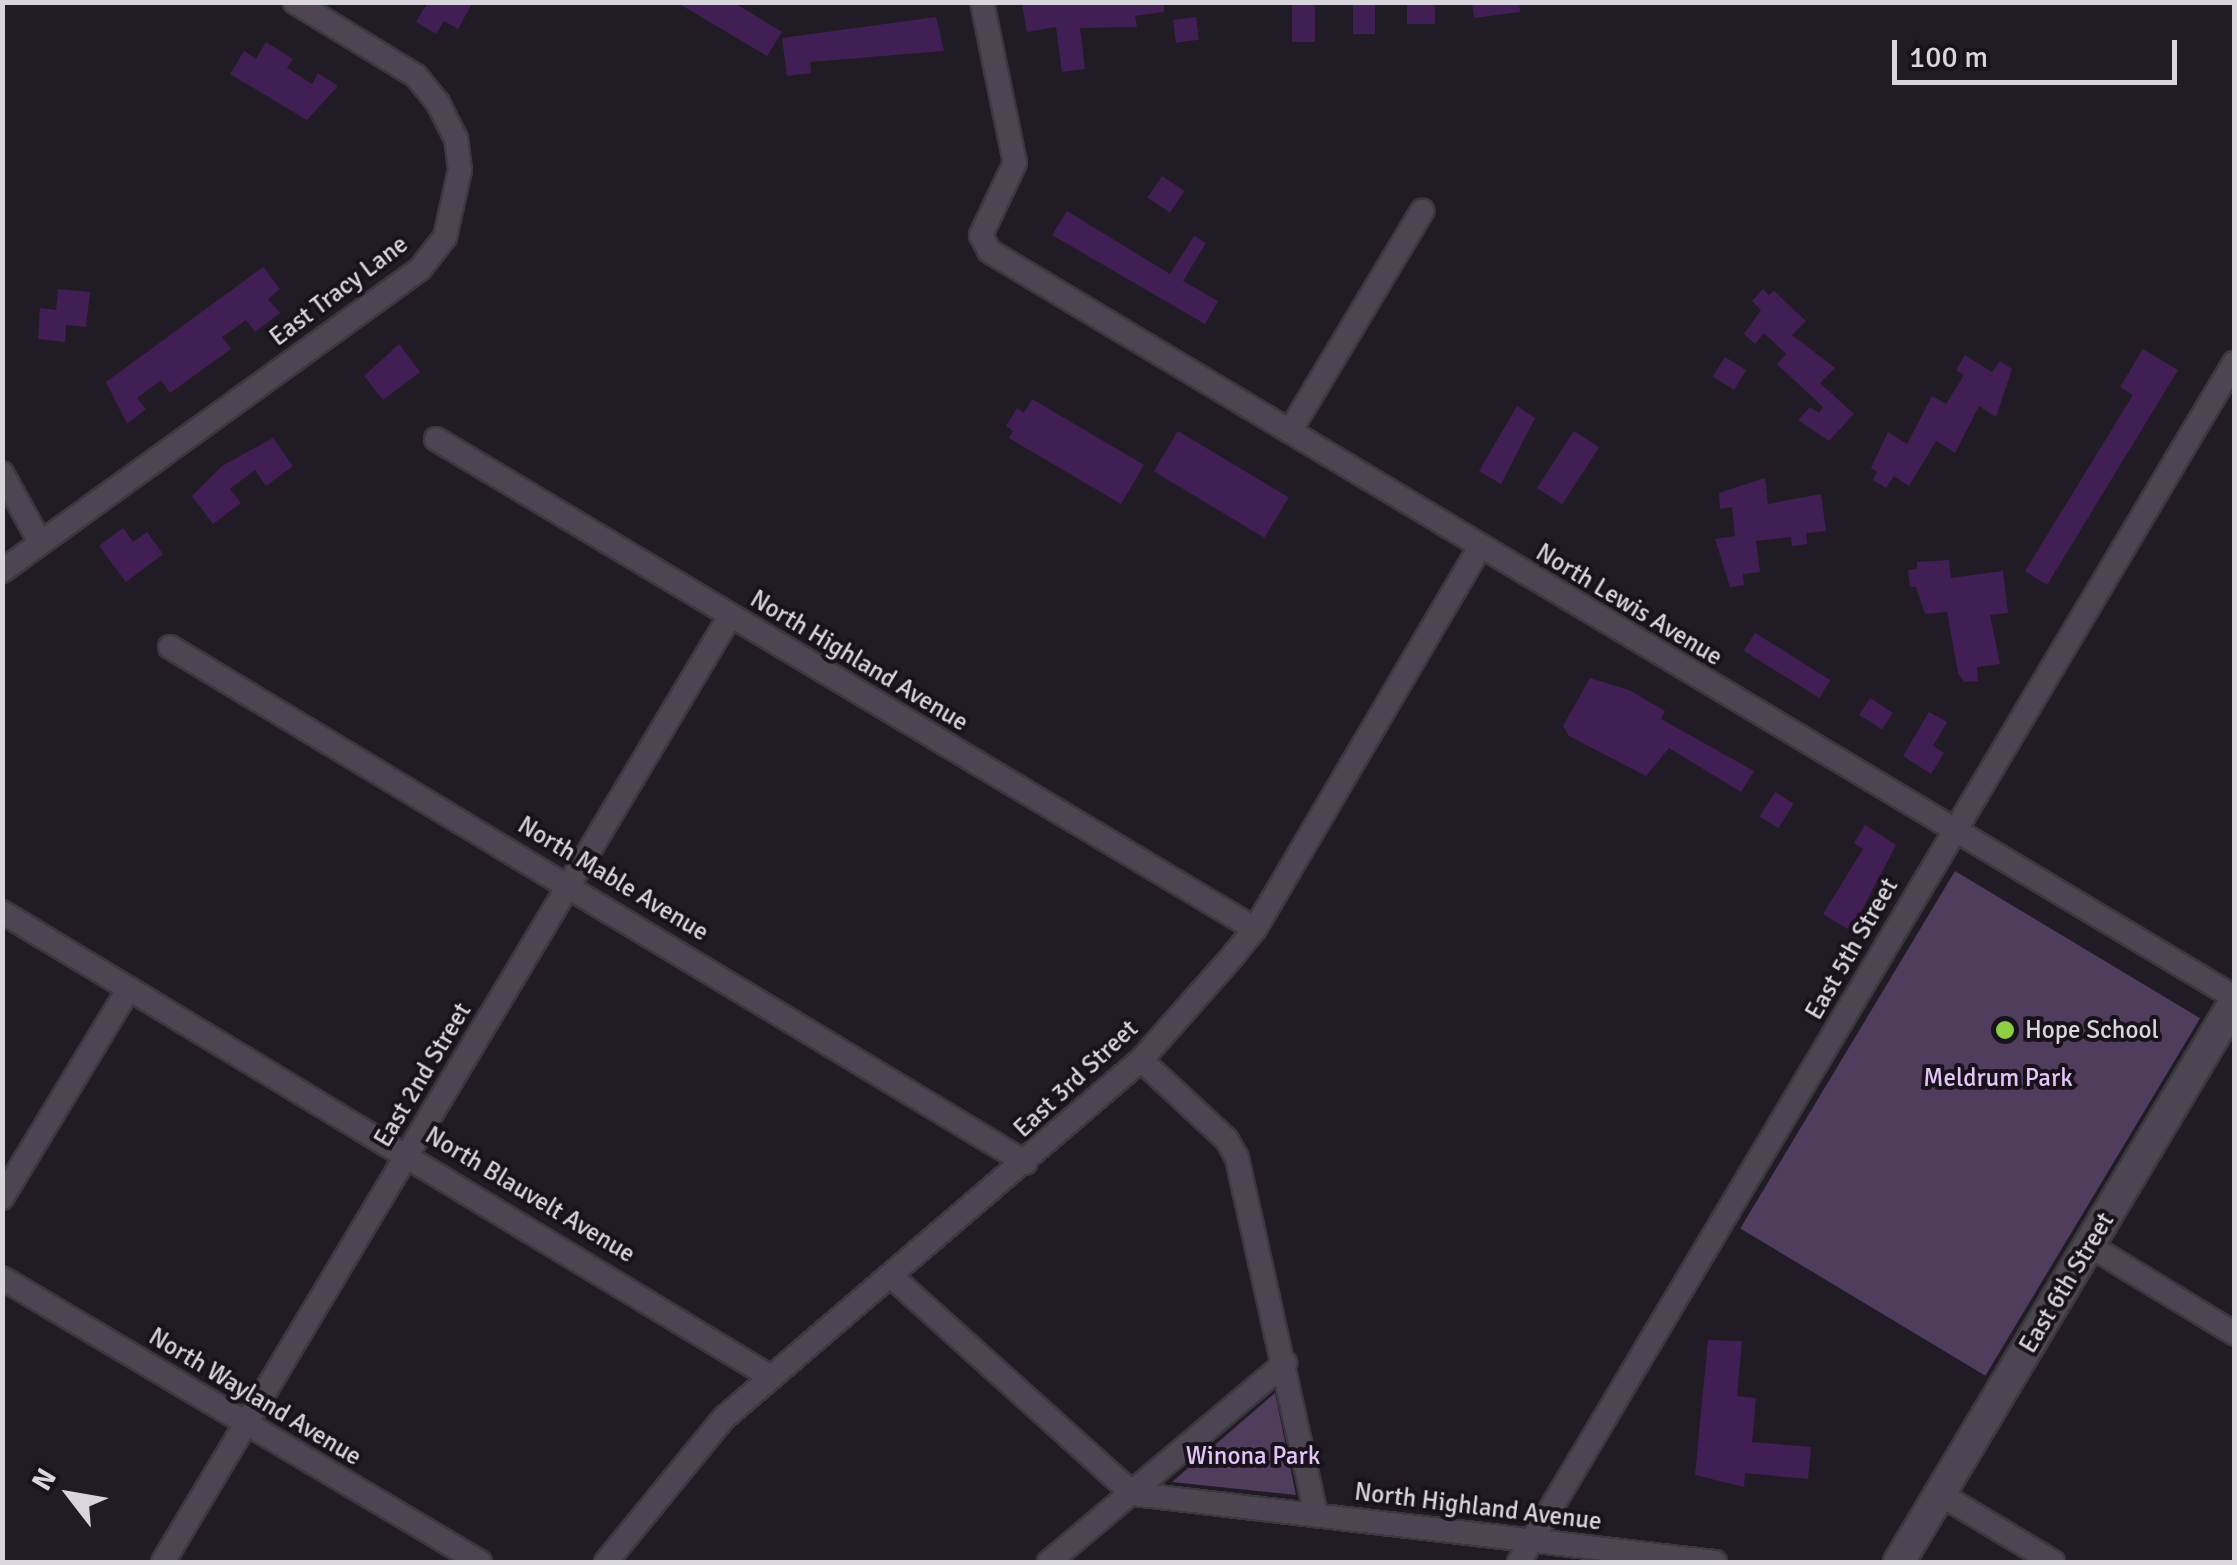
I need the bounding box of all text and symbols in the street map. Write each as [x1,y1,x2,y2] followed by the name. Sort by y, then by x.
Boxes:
[1897,20,2182,82] scale bar
[1909,39,1988,76] text: 100 m
[264,229,414,353] street label: East Tracy Lane
[1530,538,1728,672] street label: North Lewis Avenue
[745,584,973,738] street label: North Highland Avenue
[512,810,714,948] street label: North Mable Avenue
[1799,873,1905,1025] street label: East 5th Street
[368,997,478,1153] street label: East 2nd Street
[1008,1014,1144,1144] street label: East 3rd Street
[2025,1015,2159,1045] place label: Hope School
[1994,1019,2016,1041] marker: Hope School
[1923,1063,2073,1093] park label: Meldrum Park
[420,1121,640,1269] street label: North Blauvelt Avenue
[2013,1207,2121,1359] street label: East 6th Street
[143,1322,367,1472] street label: North Wayland Avenue
[1186,1441,1320,1471] park label: Winona Park
[20,1445,120,1545] north arrow
[25,1462,64,1497] text: N
[1353,1477,1603,1537] street label: North Highland Avenue

